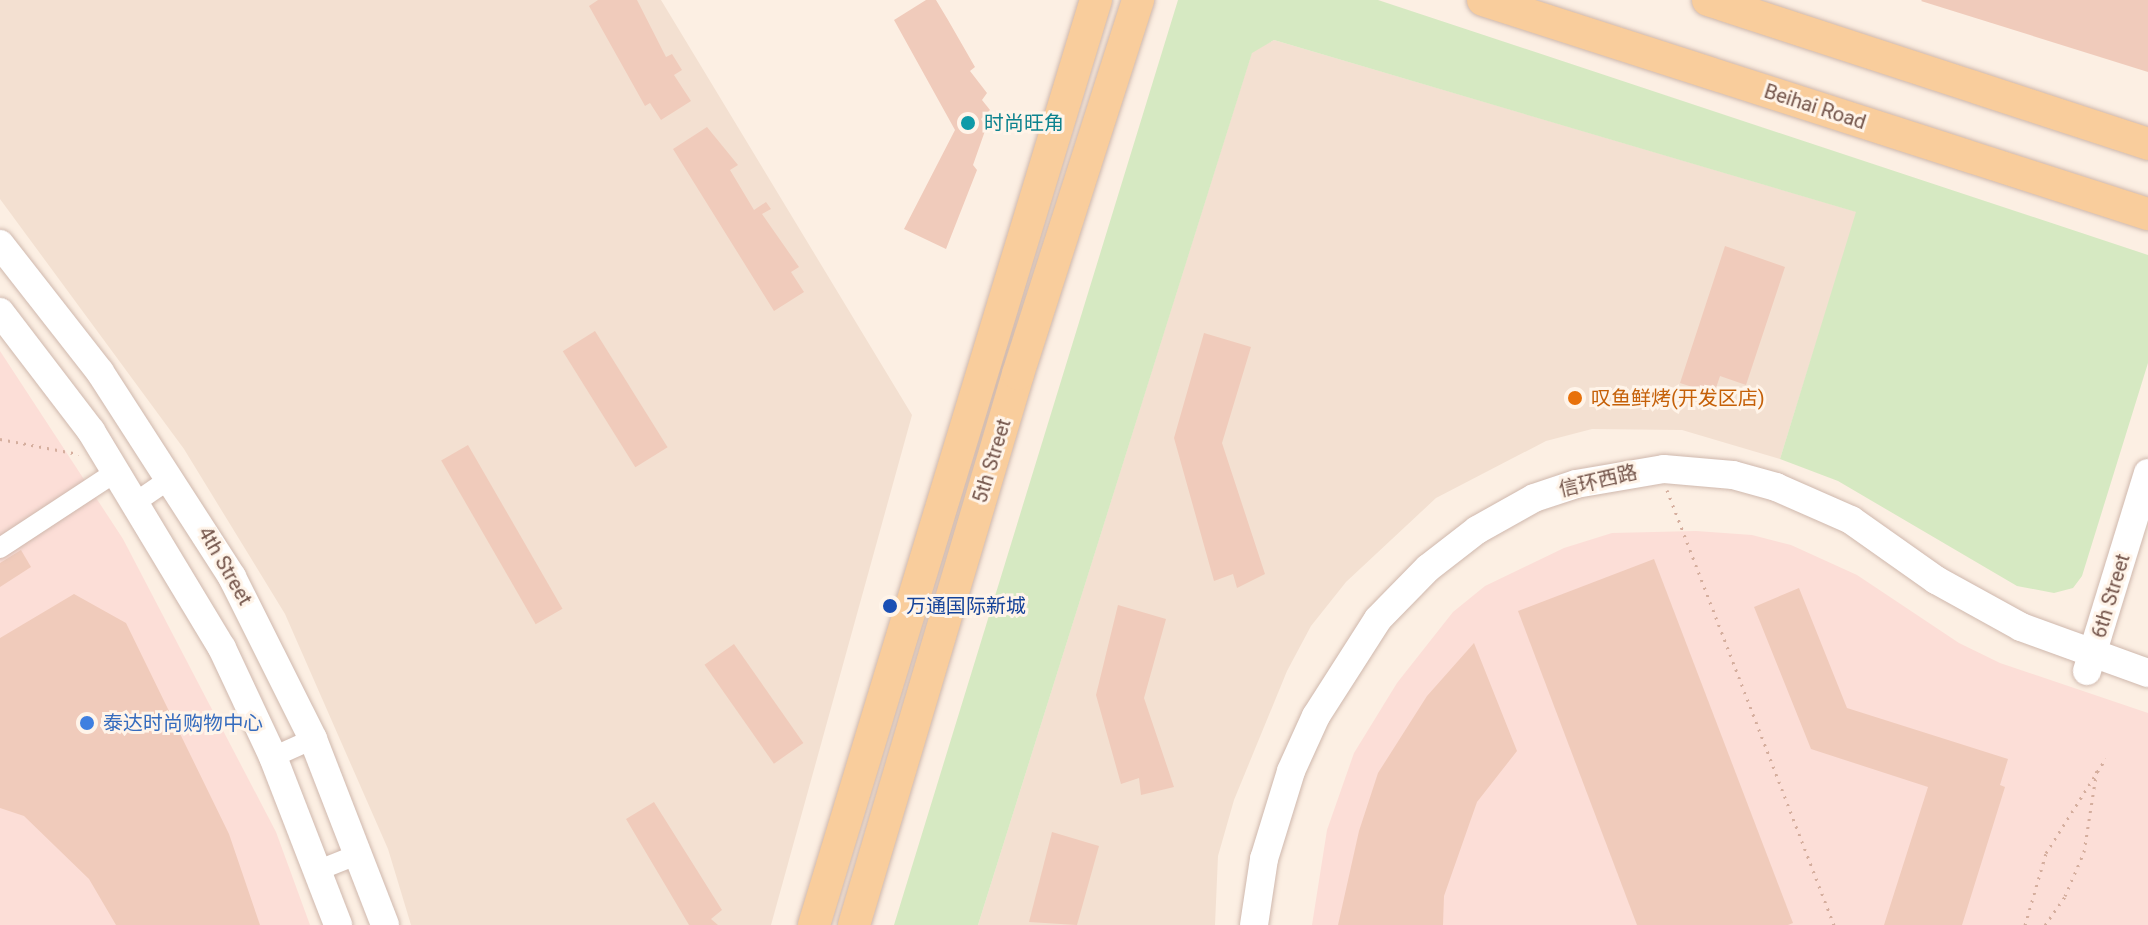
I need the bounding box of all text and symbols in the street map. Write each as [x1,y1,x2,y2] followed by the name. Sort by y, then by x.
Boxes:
[1761,79,1869,135] street label: Beihai Road
[984,111,1064,135] place label: 时尚旺角
[959,114,977,132] marker: 时尚旺角
[1591,386,1765,410] place label: 叹鱼鲜烤(开发区店)
[1566,389,1584,407] marker: 叹鱼鲜烤(开发区店)
[968,416,1016,506] street label: 5th Street
[1556,460,1640,502] street label: 信环西路
[193,523,257,609] street label: 4th Street
[2087,551,2135,641] street label: 6th Street
[906,594,1026,618] place label: 万通国际新城
[881,597,899,615] marker: 万通国际新城
[103,711,263,735] place label: 泰达时尚购物中心
[78,714,96,732] marker: 泰达时尚购物中心

